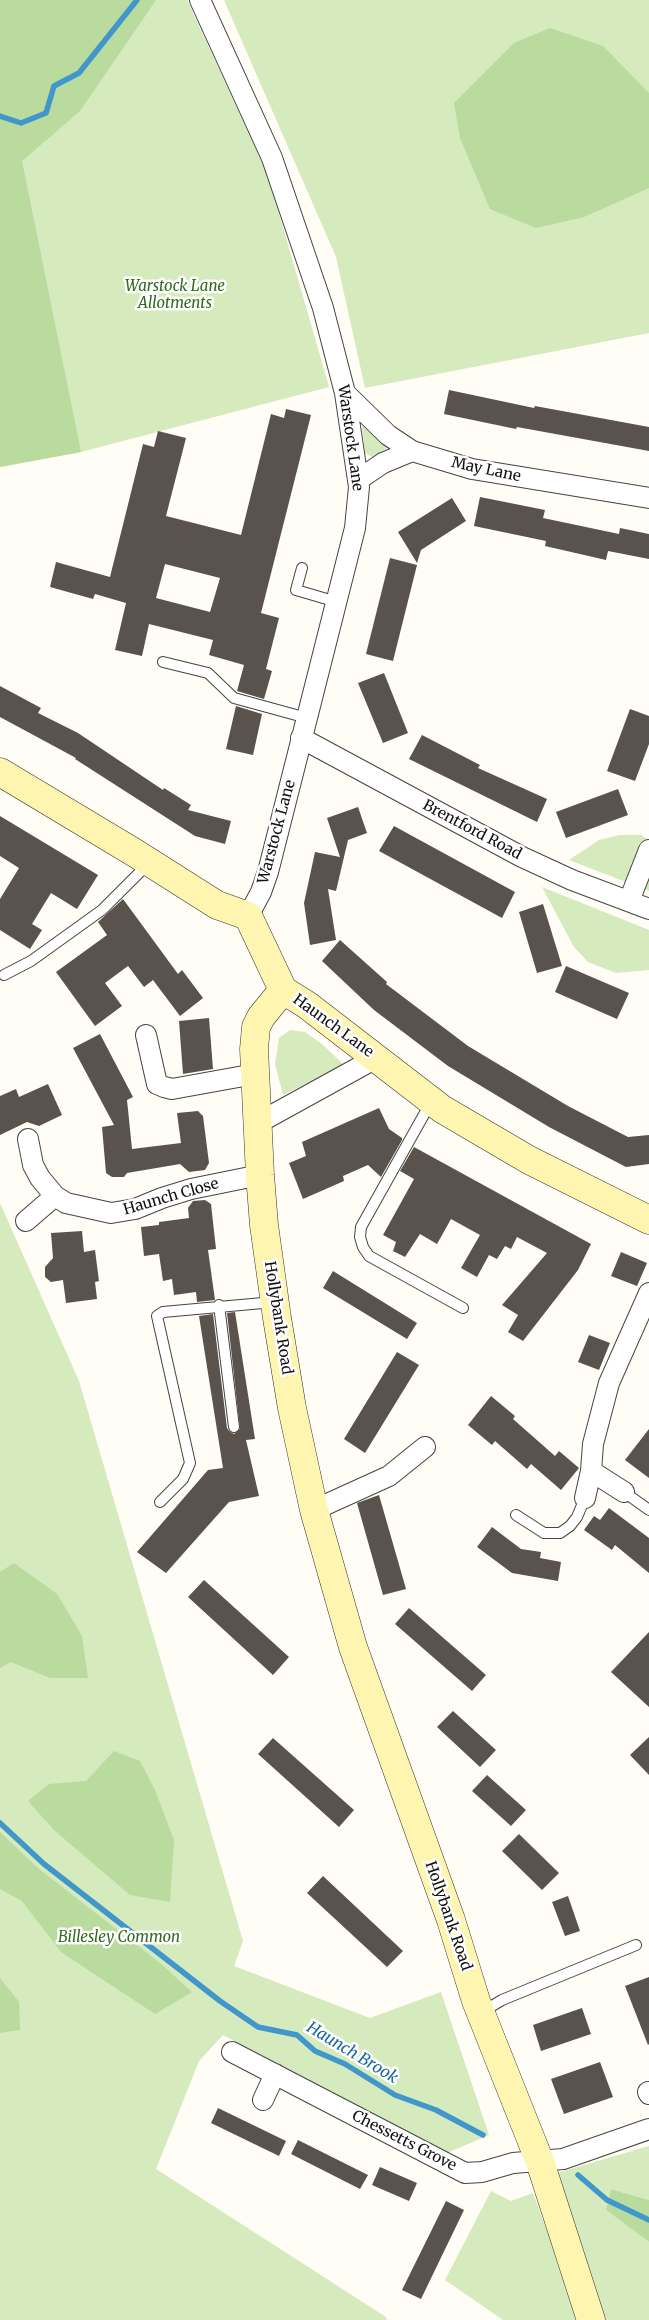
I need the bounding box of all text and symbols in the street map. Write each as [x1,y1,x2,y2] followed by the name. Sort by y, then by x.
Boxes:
[125,278,225,313] park label: Warstock Lane Allotments
[334,384,366,492] street label: Warstock Lane
[450,454,522,486] street label: May Lane
[254,778,300,886] street label: Warstock Lane
[419,796,525,864] street label: Brentford Road
[289,991,377,1061] street label: Haunch Lane
[121,1175,221,1219] street label: Haunch Close
[260,1260,296,1376] street label: Hollybank Road
[421,1859,475,1973] street label: Hollybank Road
[58,1929,180,1947] park label: Billesley Common
[303,2018,401,2088] water label: Haunch Brook
[349,2107,459,2175] street label: Chessetts Grove

